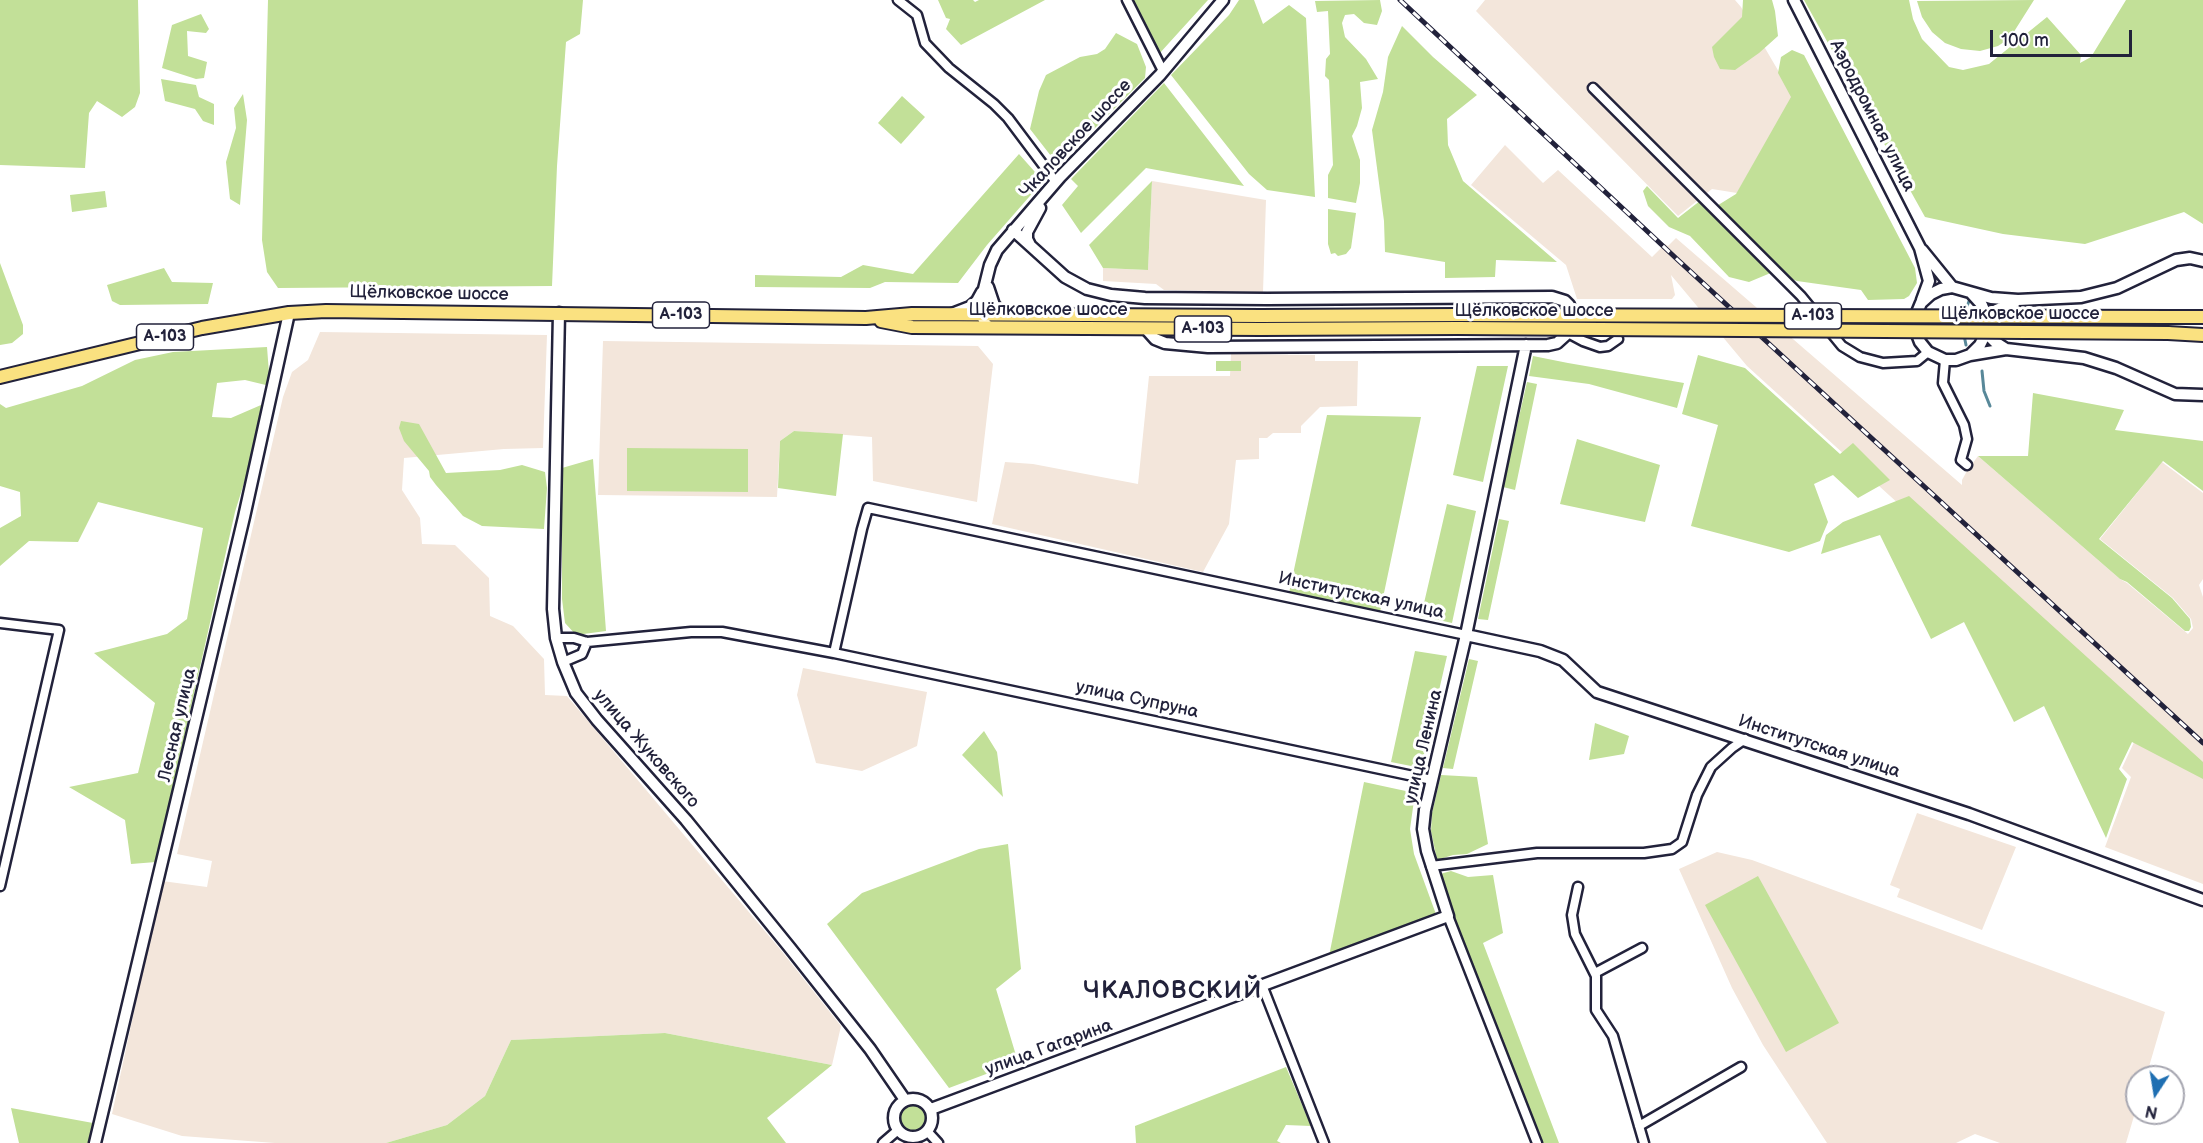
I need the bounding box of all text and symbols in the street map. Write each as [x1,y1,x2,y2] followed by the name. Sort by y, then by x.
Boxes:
[1993,18,2136,56] scale bar
[2001,30,2049,51] text: 100 m
[1824,37,1920,195] street label: Аэродромная улица
[1015,75,1137,203] street label: Чкаловское шоссе
[349,282,509,306] street label: Щёлковское шоссе
[968,299,1128,321] street label: Щёлковское шоссе
[1454,300,1614,322] street label: Щёлковское шоссе
[652,302,710,328] road number: А-103
[1784,303,1842,329] road number: А-103
[1940,303,2100,325] street label: Щёлковское шоссе
[1174,316,1232,342] road number: А-103
[136,324,194,350] road number: А-103
[1276,568,1446,624] street label: Институтская улица
[154,666,202,784] street label: Лесная улица
[1074,676,1200,724] street label: улица Супруна
[589,685,703,813] street label: улица Жуковского
[1400,687,1448,807] street label: улица Ленина
[1735,711,1903,783] street label: Институтская улица
[1083,978,1263,1006] district label: ЧКАЛОВСКИЙ
[983,1015,1115,1081] street label: улица Гагарина
[2125,1065,2185,1125] north arrow
[2144,1101,2159,1122] text: N

